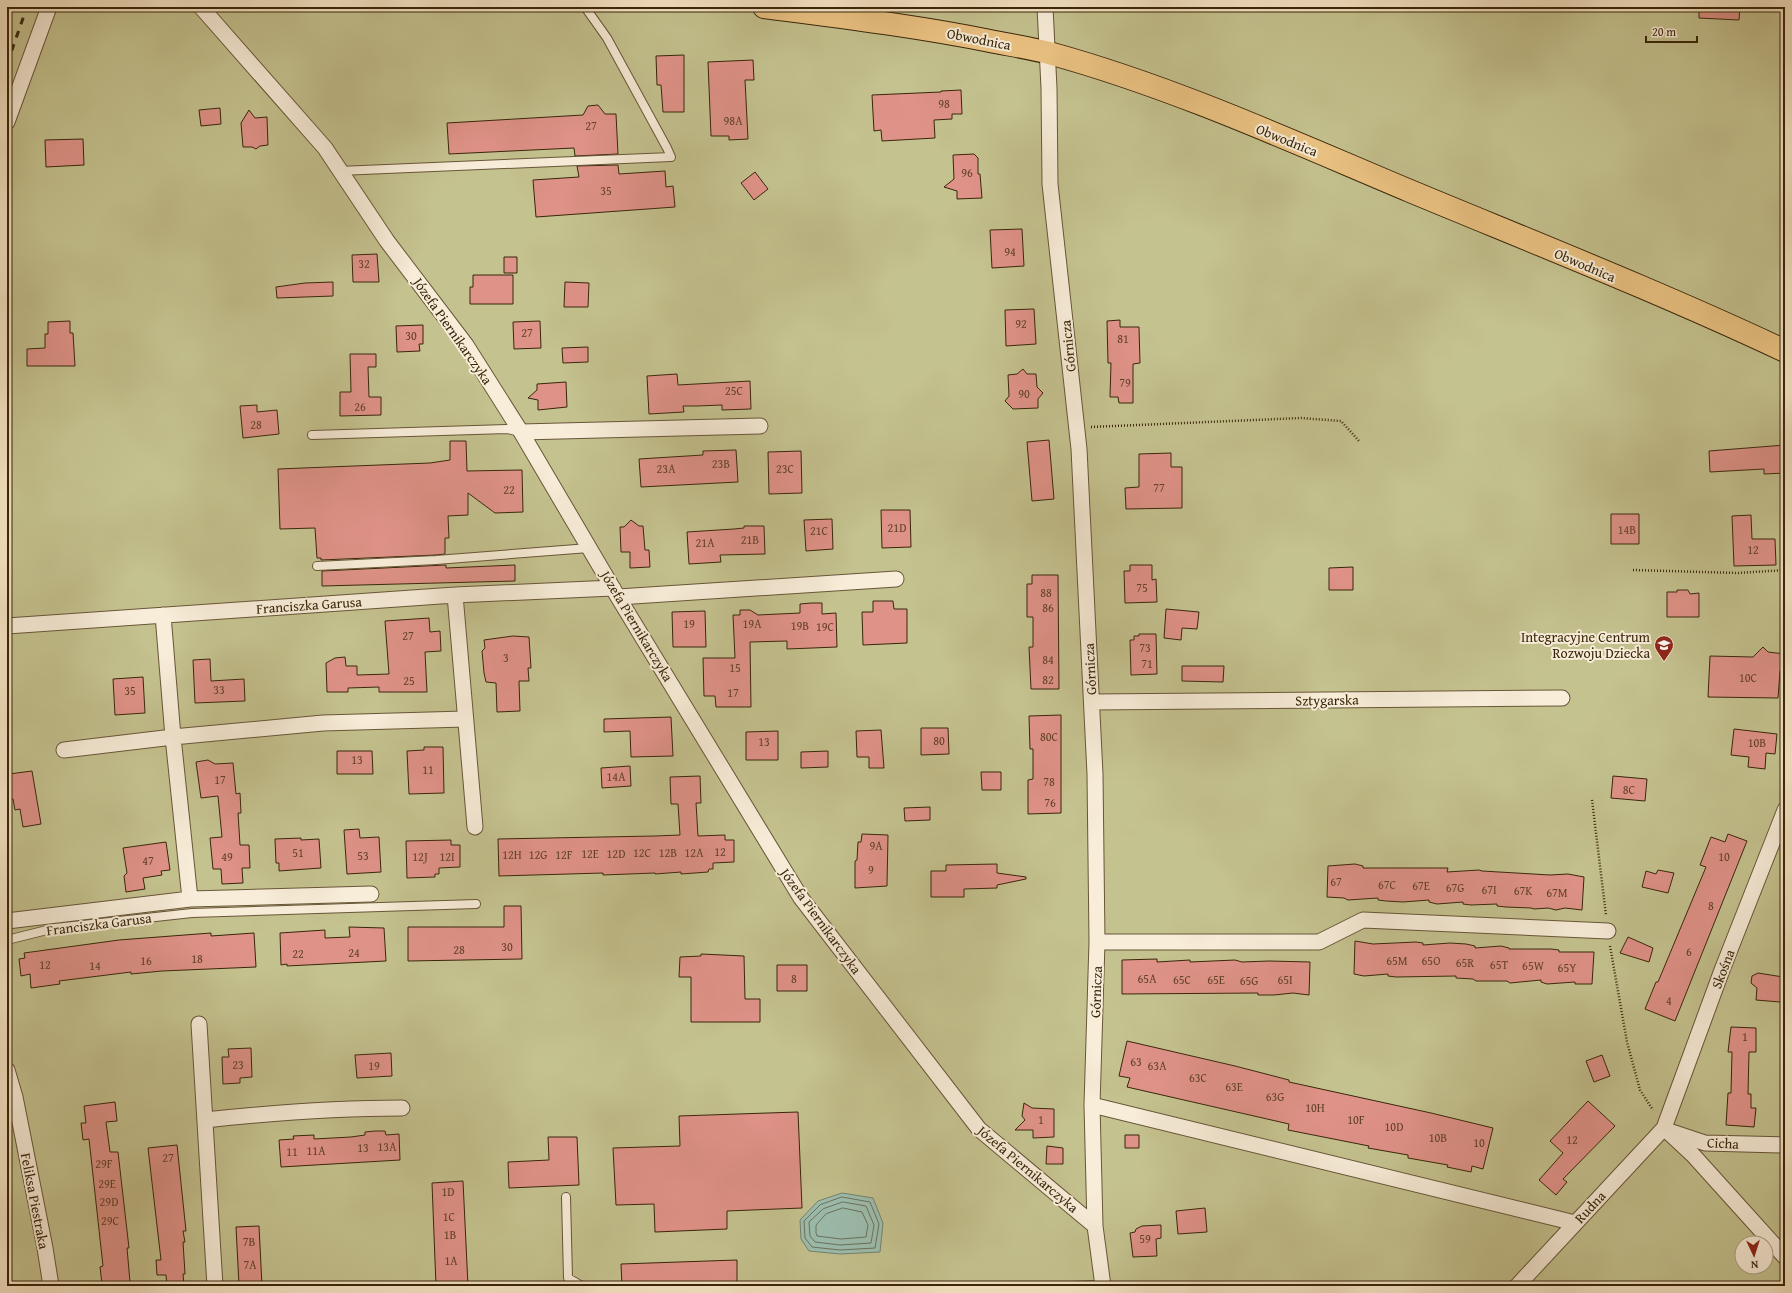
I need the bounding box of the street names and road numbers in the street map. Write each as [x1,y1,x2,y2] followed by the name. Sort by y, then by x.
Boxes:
[945,23,1013,55] street label: Obwodnica
[1253,119,1321,162] street label: Obwodnica
[1551,243,1619,287] street label: Obwodnica
[407,272,498,389] street label: Józefa Piernikarczyka
[1055,319,1081,373] street label: Górnicza
[595,565,678,686] street label: Józefa Piernikarczyka
[255,591,363,619] street label: Franciszka Garusa
[1079,642,1101,695] street label: Górnicza
[1295,689,1359,711] street label: Sztygarska
[775,862,866,978] street label: Józefa Piernikarczyka
[45,908,153,940] street label: Franciszka Garusa
[1706,946,1740,992] street label: Skośna
[1085,965,1107,1018] street label: Górnicza
[972,1119,1083,1218] street label: Józefa Piernikarczyka
[1706,1132,1740,1154] street label: Cicha
[16,1151,54,1251] street label: Feliksa Piestraka
[1570,1186,1610,1228] street label: Rudna

